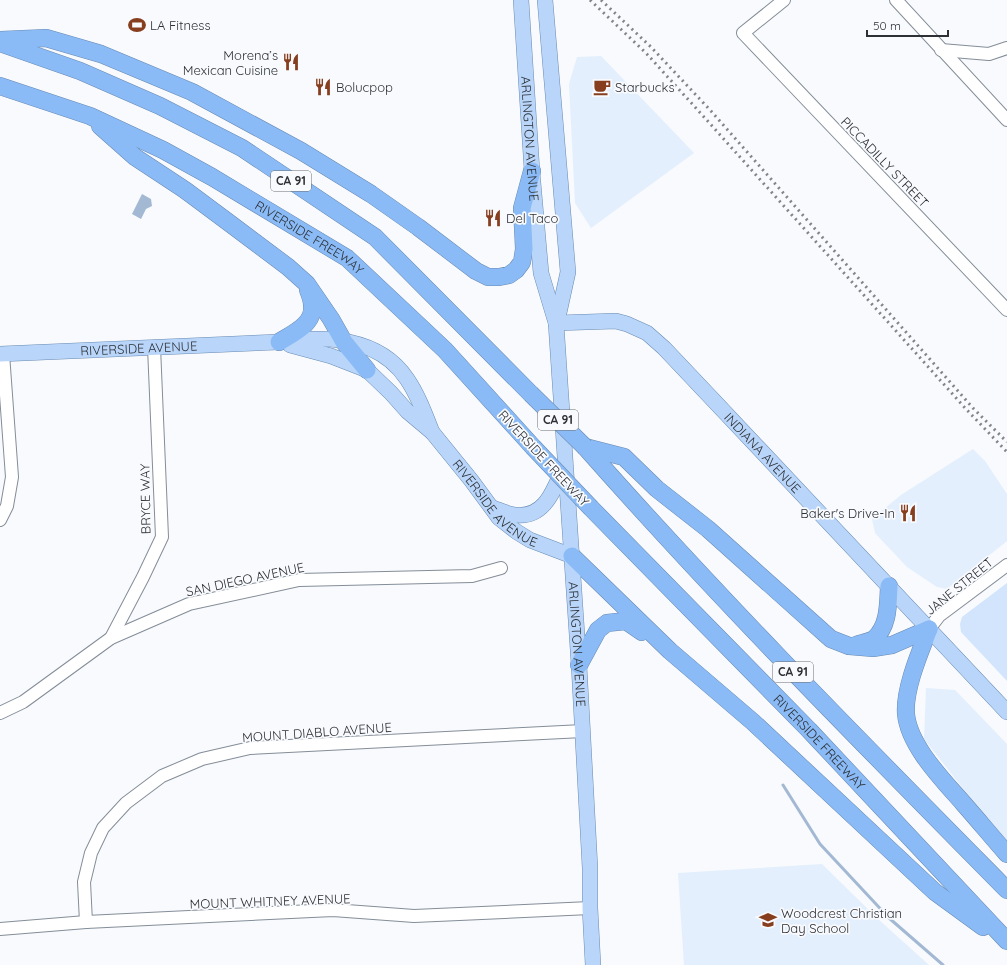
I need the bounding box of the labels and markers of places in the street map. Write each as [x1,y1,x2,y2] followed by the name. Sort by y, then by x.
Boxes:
[127,15,147,35] sports icon: LA Fitness
[150,17,210,33] place label: LA Fitness
[183,47,278,78] place label: Morena’s Mexican Cuisine
[281,52,301,72] restaurant icon: Morena’s Mexican Cuisine
[313,77,333,97] restaurant icon: Bolucpop
[592,77,612,97] cafe icon: Starbucks
[336,79,393,95] place label: Bolucpop
[615,79,675,95] place label: Starbucks
[483,208,503,228] restaurant icon: Del Taco
[506,210,558,226] place label: Del Taco
[898,503,918,523] restaurant icon: Baker's Drive-In
[800,505,895,521] place label: Baker's Drive-In
[781,905,902,936] place label: Woodcrest Christian Day School
[758,910,778,930] school or university icon: Woodcrest Christian Day School

